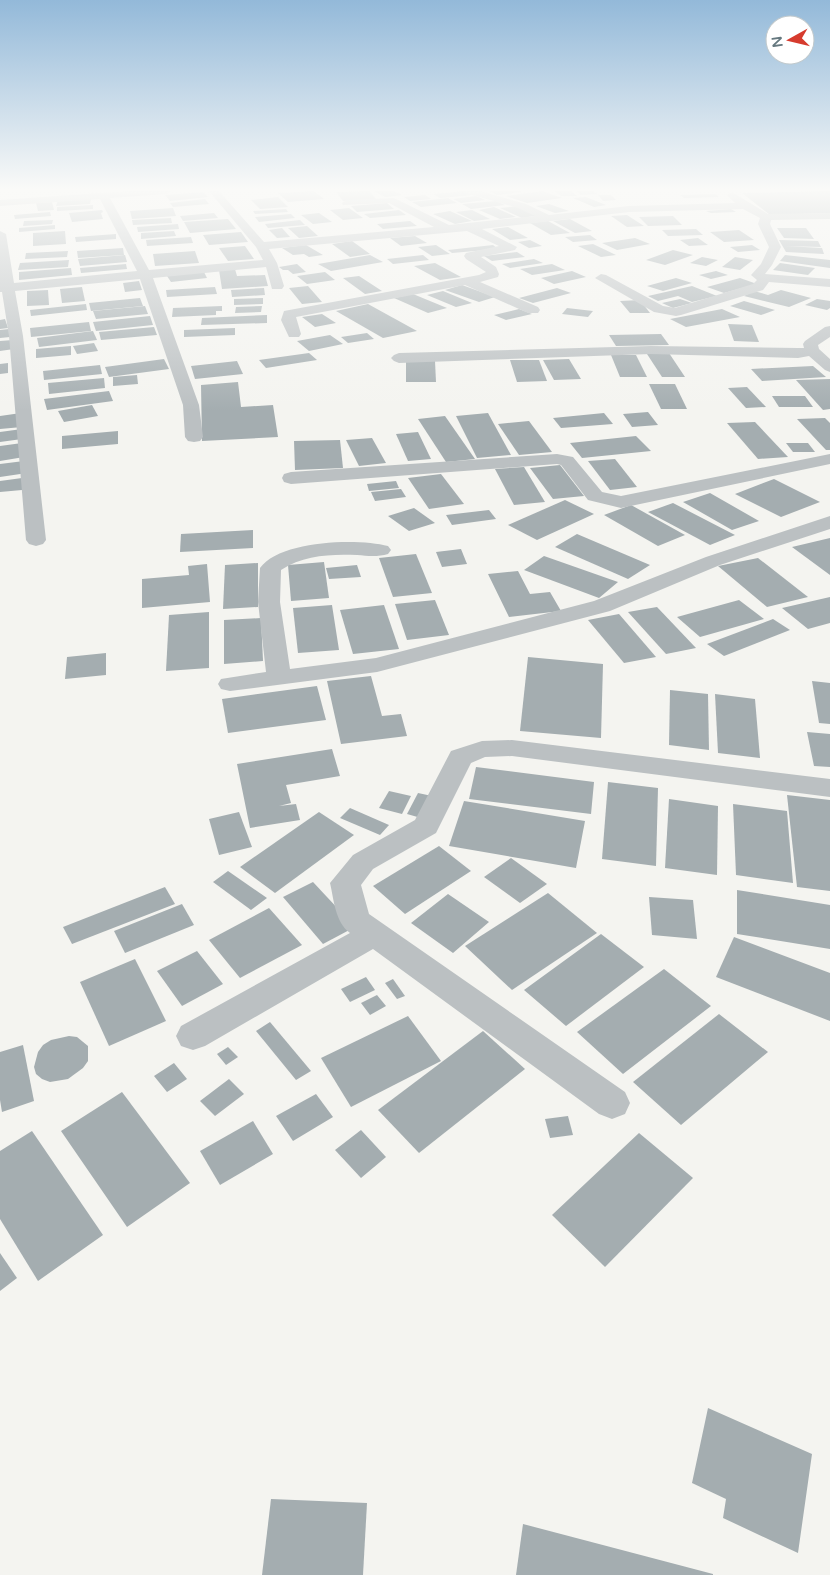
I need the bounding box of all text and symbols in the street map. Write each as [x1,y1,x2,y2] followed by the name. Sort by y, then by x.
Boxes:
[765,15,815,65] north arrow
[768,35,787,48] text: N

